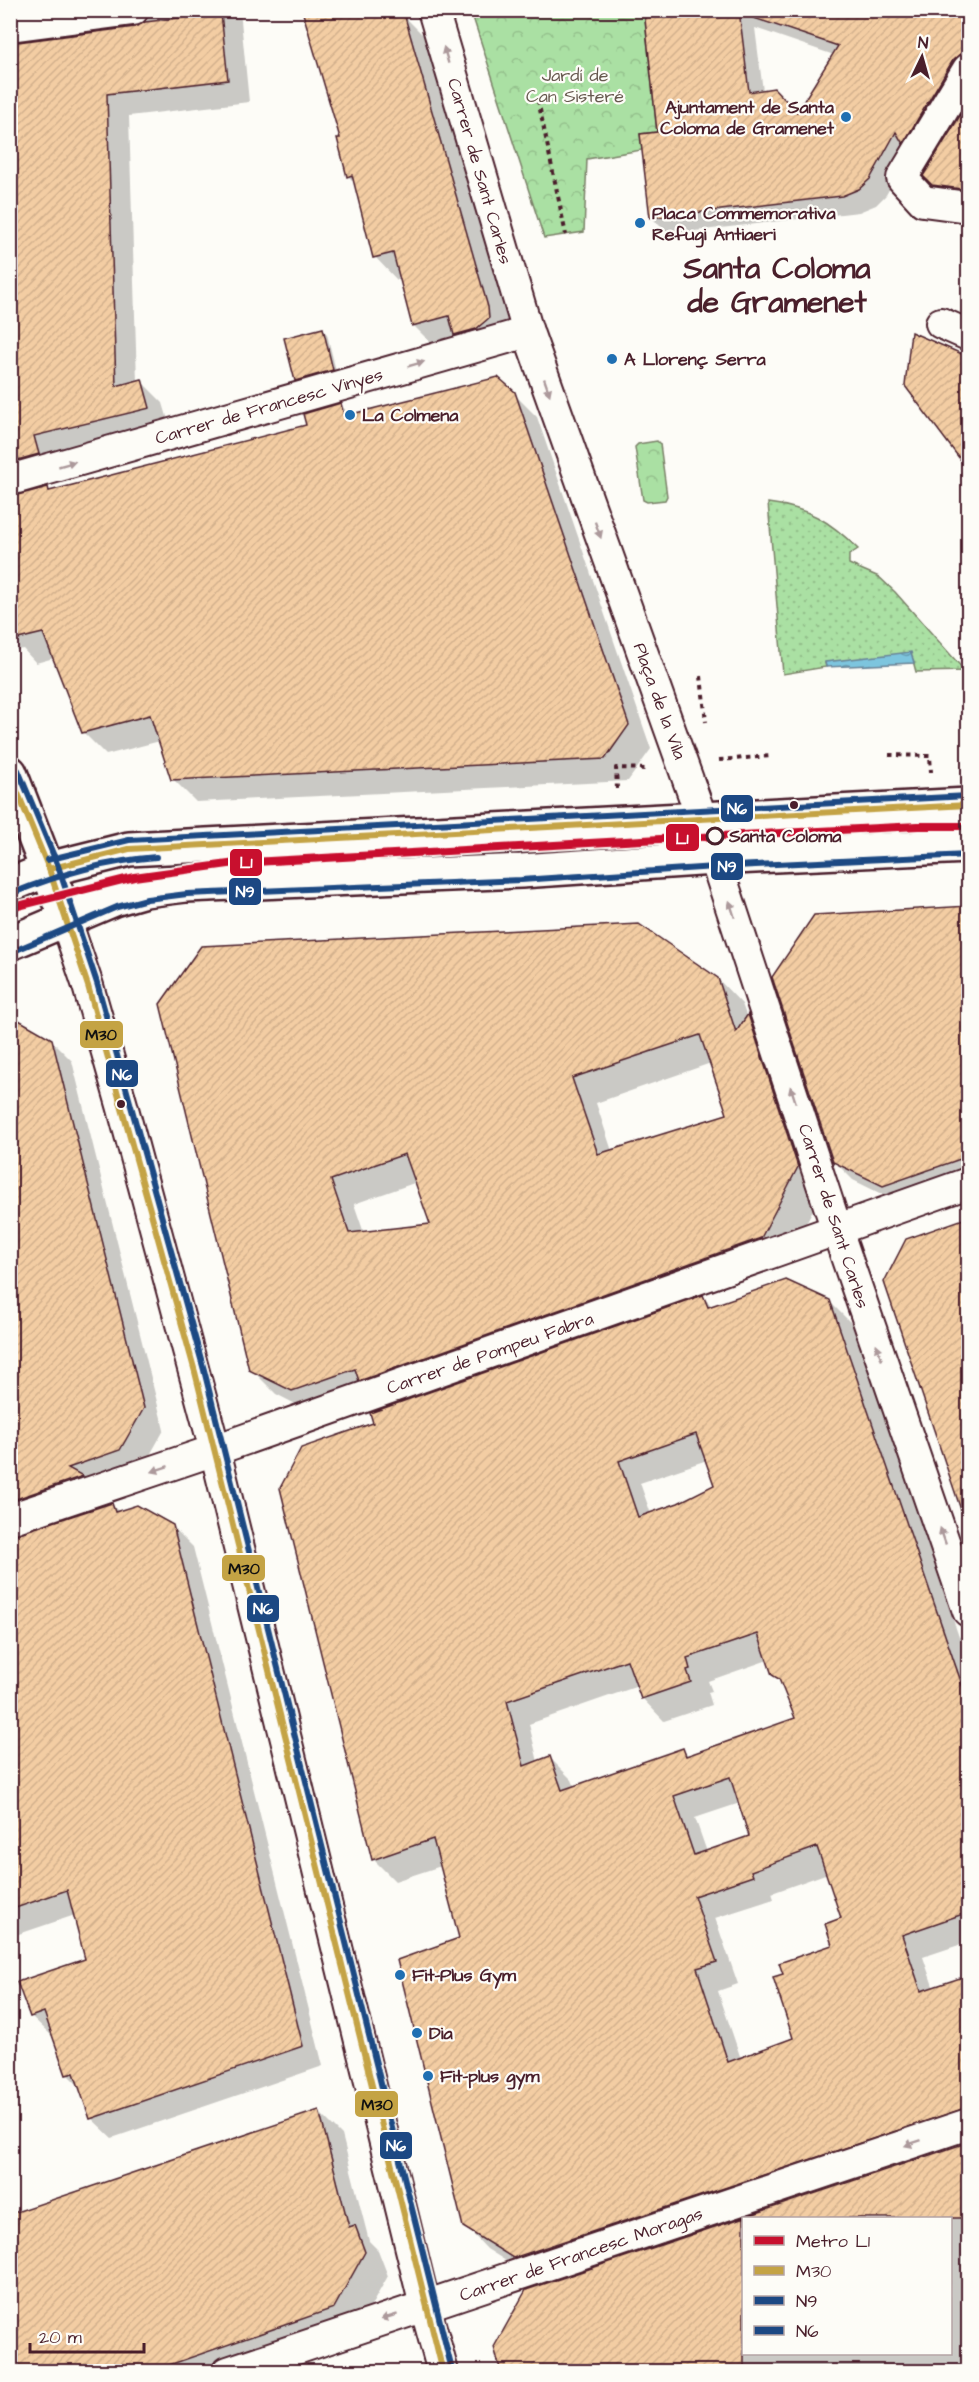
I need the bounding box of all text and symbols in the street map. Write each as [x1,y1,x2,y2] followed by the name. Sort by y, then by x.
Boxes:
[892,27,952,87] north arrow
[917,32,929,54] text: N
[441,46,450,64] one-way arrow
[526,63,624,109] park label: Jardí de Can Sisteré
[441,75,518,267] street label: Carrer de Sant Carles
[660,95,835,141] place label: Ajuntament de Santa Coloma de Gramenet
[839,110,853,124] marker: Ajuntament de Santa Coloma de Gramenet
[652,201,836,248] place label: Placa Commemorativa Refugi Antiaeri
[633,216,647,230] marker: Placa Commemorativa Refugi Antiaeri
[682,248,871,324] district label: Santa Coloma de Gramenet
[624,347,767,372] place label: A Llorenç Serra
[605,352,619,366] marker: A Llorenç Serra
[407,359,425,368] one-way arrow
[152,362,386,452] street label: Carrer de Francesc Vinyes
[543,379,553,397] one-way arrow
[362,403,459,428] place label: La Colmena
[343,408,357,422] marker: La Colmena
[58,459,76,468] one-way arrow
[593,521,603,539] one-way arrow
[627,639,692,763] street label: Plaça de la Vila
[720,794,754,823] line badge: N6
[727,798,747,820] text: N6
[788,799,800,811] unlabelled marker
[665,823,700,852] line badge: L1
[728,824,842,849] place label: Santa Coloma
[706,827,724,845] marker: Santa Coloma
[675,828,690,850] text: L1
[229,848,263,877] line badge: L1
[239,852,254,874] text: L1
[710,852,744,881] line badge: N9
[717,856,737,878] text: N9
[228,877,262,906] line badge: N9
[235,881,255,903] text: N9
[726,900,736,918] one-way arrow
[79,1020,124,1049] line badge: M30
[85,1024,117,1046] text: M30
[105,1059,139,1088] line badge: N6
[112,1064,132,1086] text: N6
[788,1085,798,1103] one-way arrow
[115,1098,127,1110] unlabelled marker
[792,1121,875,1312] street label: Carrer de Sant Carles
[383,1306,597,1401] street label: Carrer de Pompeu Fabra
[874,1343,884,1361] one-way arrow
[151,1464,169,1474] one-way arrow
[937,1527,947,1545] one-way arrow
[221,1554,266,1582] line badge: M30
[228,1558,260,1580] text: M30
[246,1594,280,1623] line badge: N6
[253,1598,273,1620] text: N6
[412,1963,517,1989] place label: Fit-Plus Gym
[393,1968,407,1982] marker: Fit-Plus Gym
[429,2021,453,2046] place label: Dia
[410,2026,424,2040] marker: Dia
[440,2064,540,2090] place label: Fit-plus gym
[421,2069,435,2083] marker: Fit-plus gym
[354,2090,399,2118] line badge: M30
[361,2094,393,2116] text: M30
[379,2131,413,2160] line badge: N6
[386,2135,406,2157] text: N6
[904,2138,922,2148] one-way arrow
[456,2201,706,2309] street label: Carrer de Francesc Moragas
[742,2217,952,2355] legend
[796,2229,870,2254] text: Metro L1
[796,2259,831,2284] text: M30
[796,2289,818,2314] text: N9
[380,2313,398,2322] one-way arrow
[30,2316,144,2354] scale bar
[796,2319,819,2344] text: N6
[39,2325,82,2350] text: 20 m

